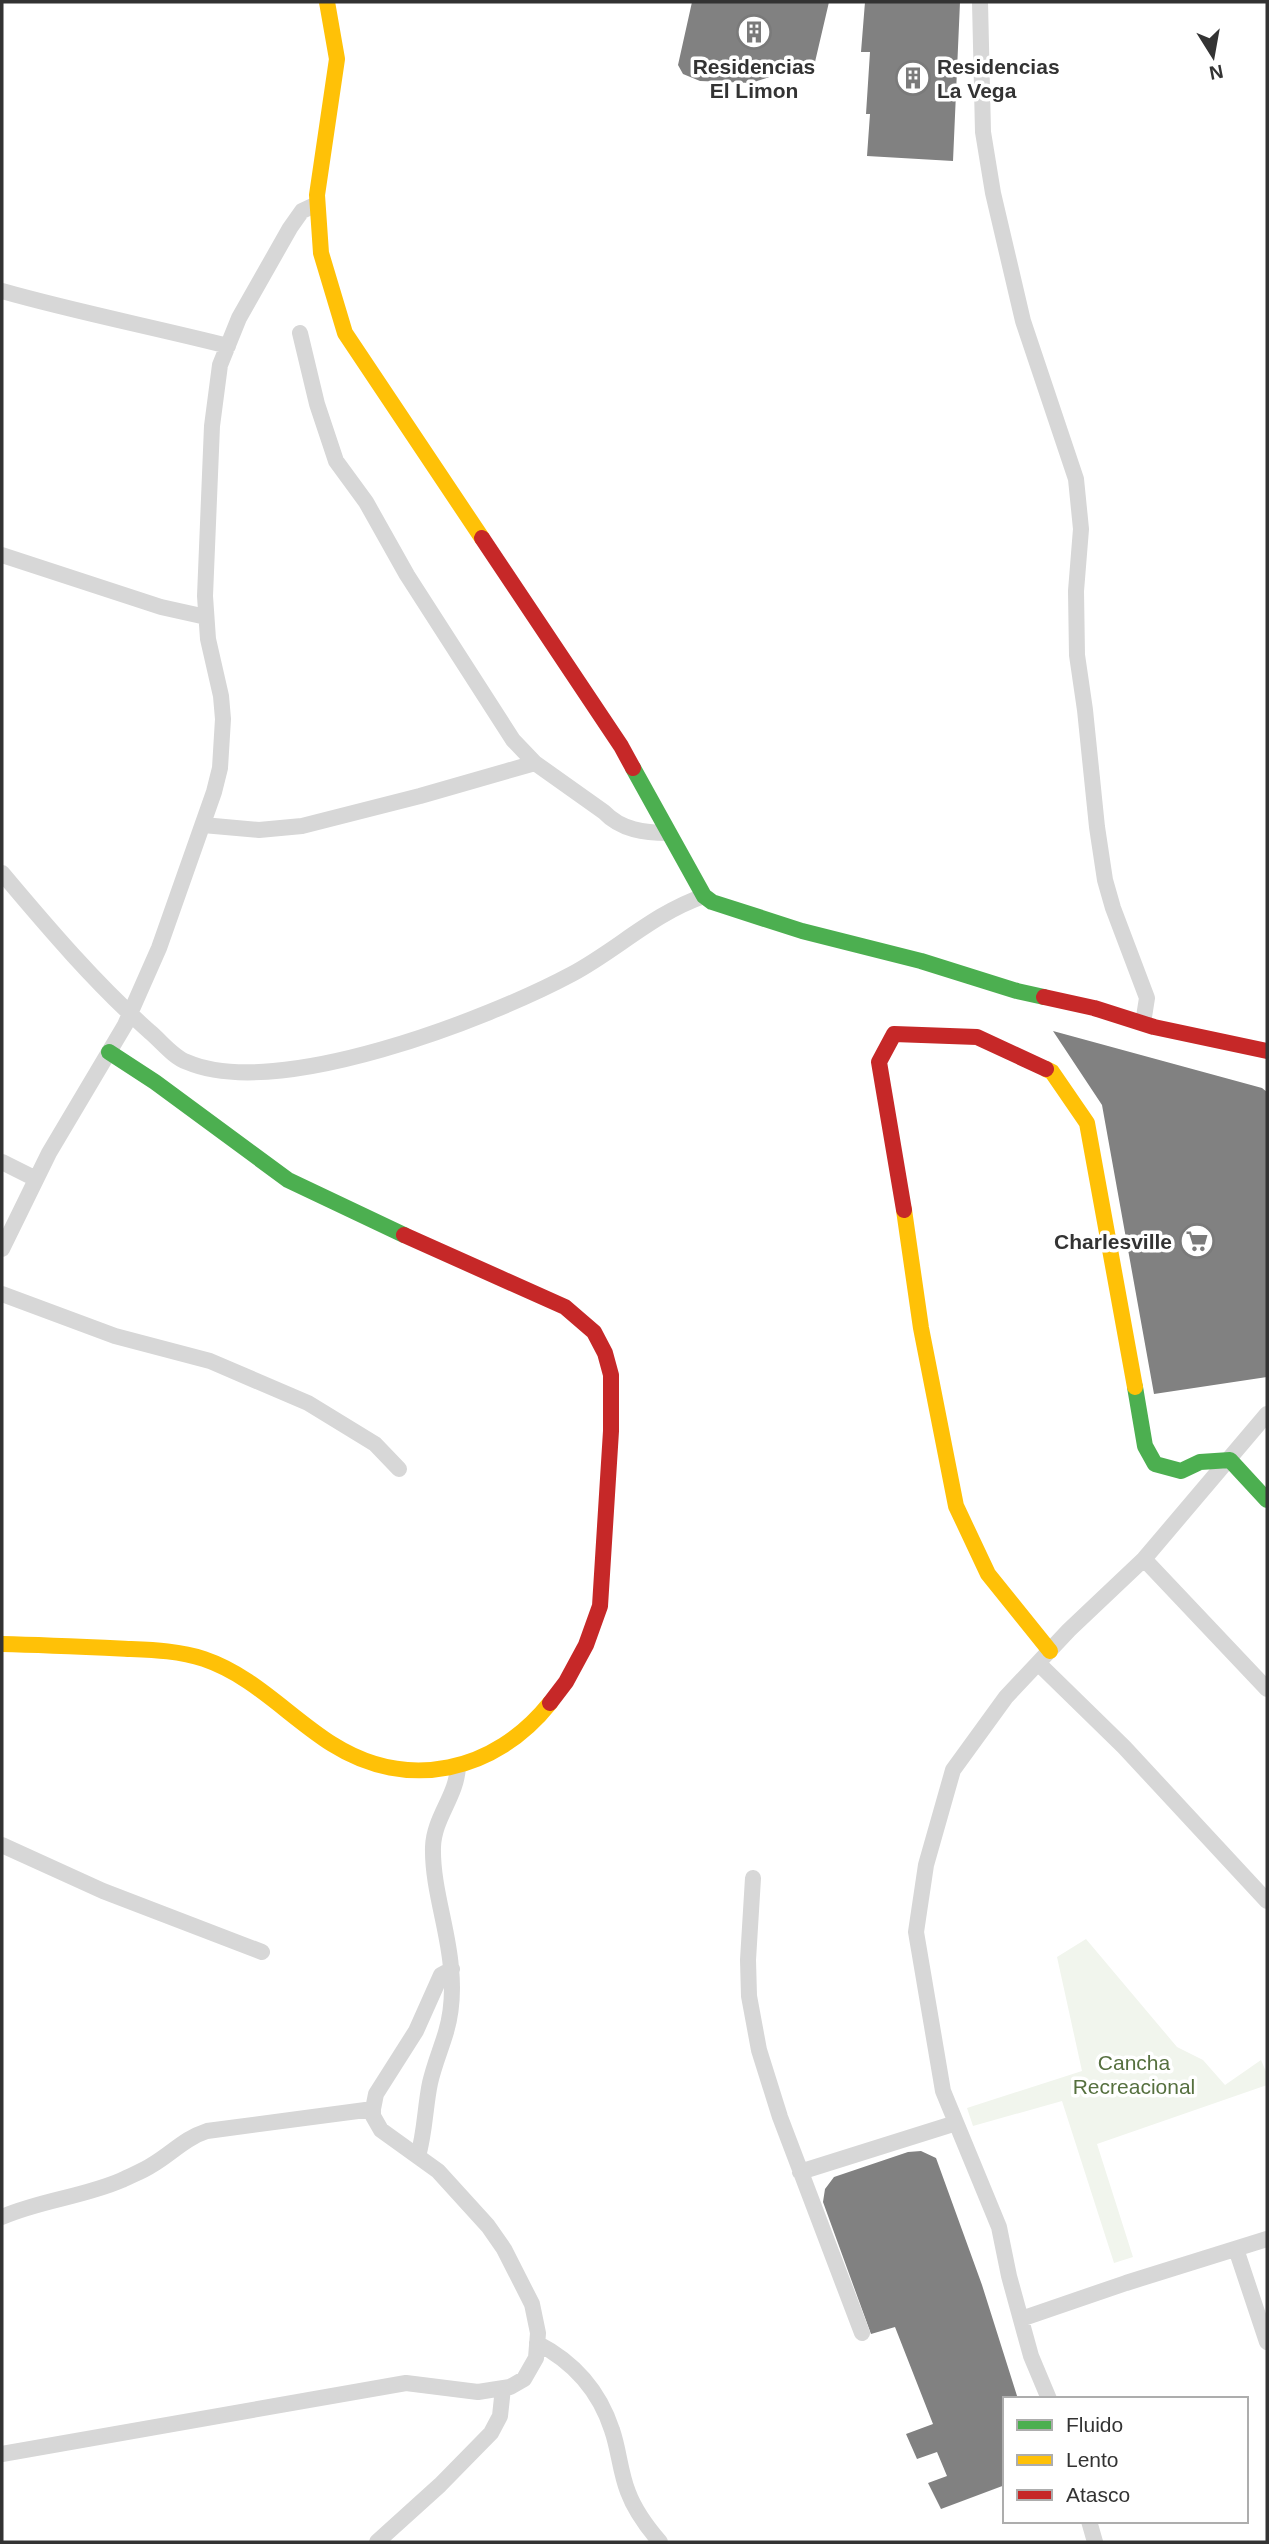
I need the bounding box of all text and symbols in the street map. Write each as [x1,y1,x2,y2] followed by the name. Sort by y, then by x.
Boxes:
[735,13,773,51] building icon: Residencias El Limon
[1178,21,1248,91] north arrow
[693,55,815,102] place label: Residencias El Limon
[937,55,1060,102] place label: Residencias La Vega
[894,59,932,97] building icon: Residencias La Vega
[1207,61,1225,84] text: N
[1178,1222,1216,1260] supermarket icon: Charlesville
[1054,1230,1172,1253] place label: Charlesville
[1073,2051,1195,2098] park label: Cancha Recreacional
[1003,2397,1248,2523] legend
[1066,2413,1123,2436] text: Fluido
[1066,2448,1119,2471] text: Lento
[1066,2483,1130,2506] text: Atasco

